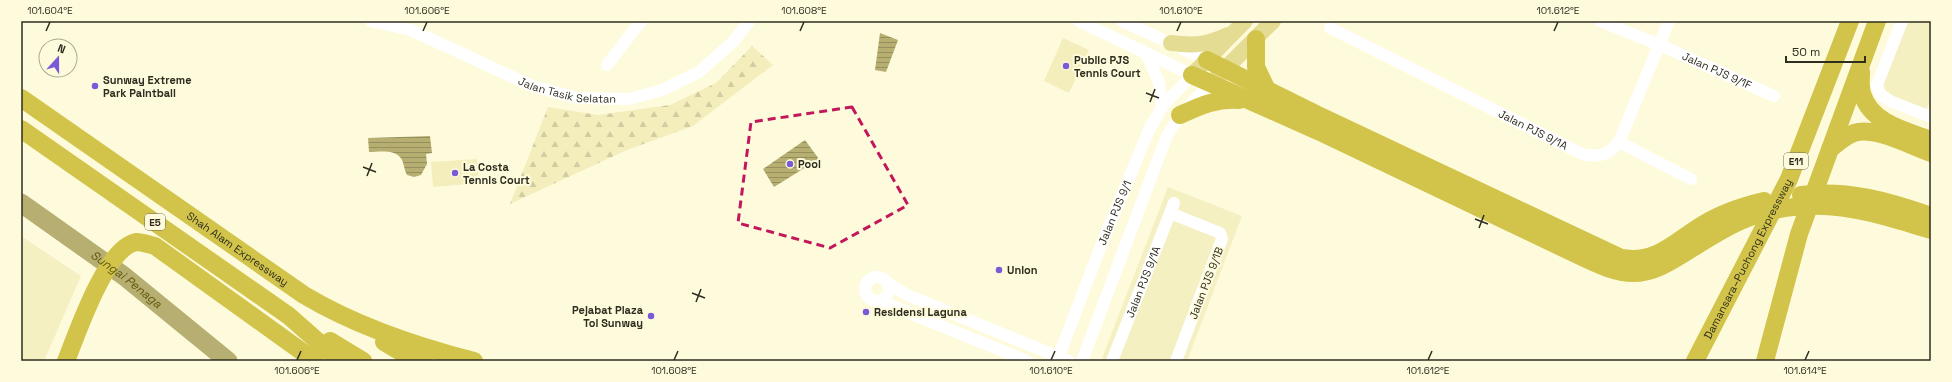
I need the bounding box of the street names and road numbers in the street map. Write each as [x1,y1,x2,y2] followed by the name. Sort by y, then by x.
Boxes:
[1680,49,1754,92] street label: Jalan PJS 9/1F
[516,74,616,106] street label: Jalan Tasik Selatan
[1496,106,1570,153] street label: Jalan PJS 9/1A
[1784,153,1808,169] road number: E11
[1701,176,1795,341] street label: Damansara–Puchong Expressway
[1095,178,1134,247] street label: Jalan PJS 9/1
[184,209,291,289] street label: Shah Alam Expressway
[145,214,165,230] road number: E5
[1123,244,1163,320] street label: Jalan PJS 9/1A
[1186,245,1226,321] street label: Jalan PJS 9/1B

